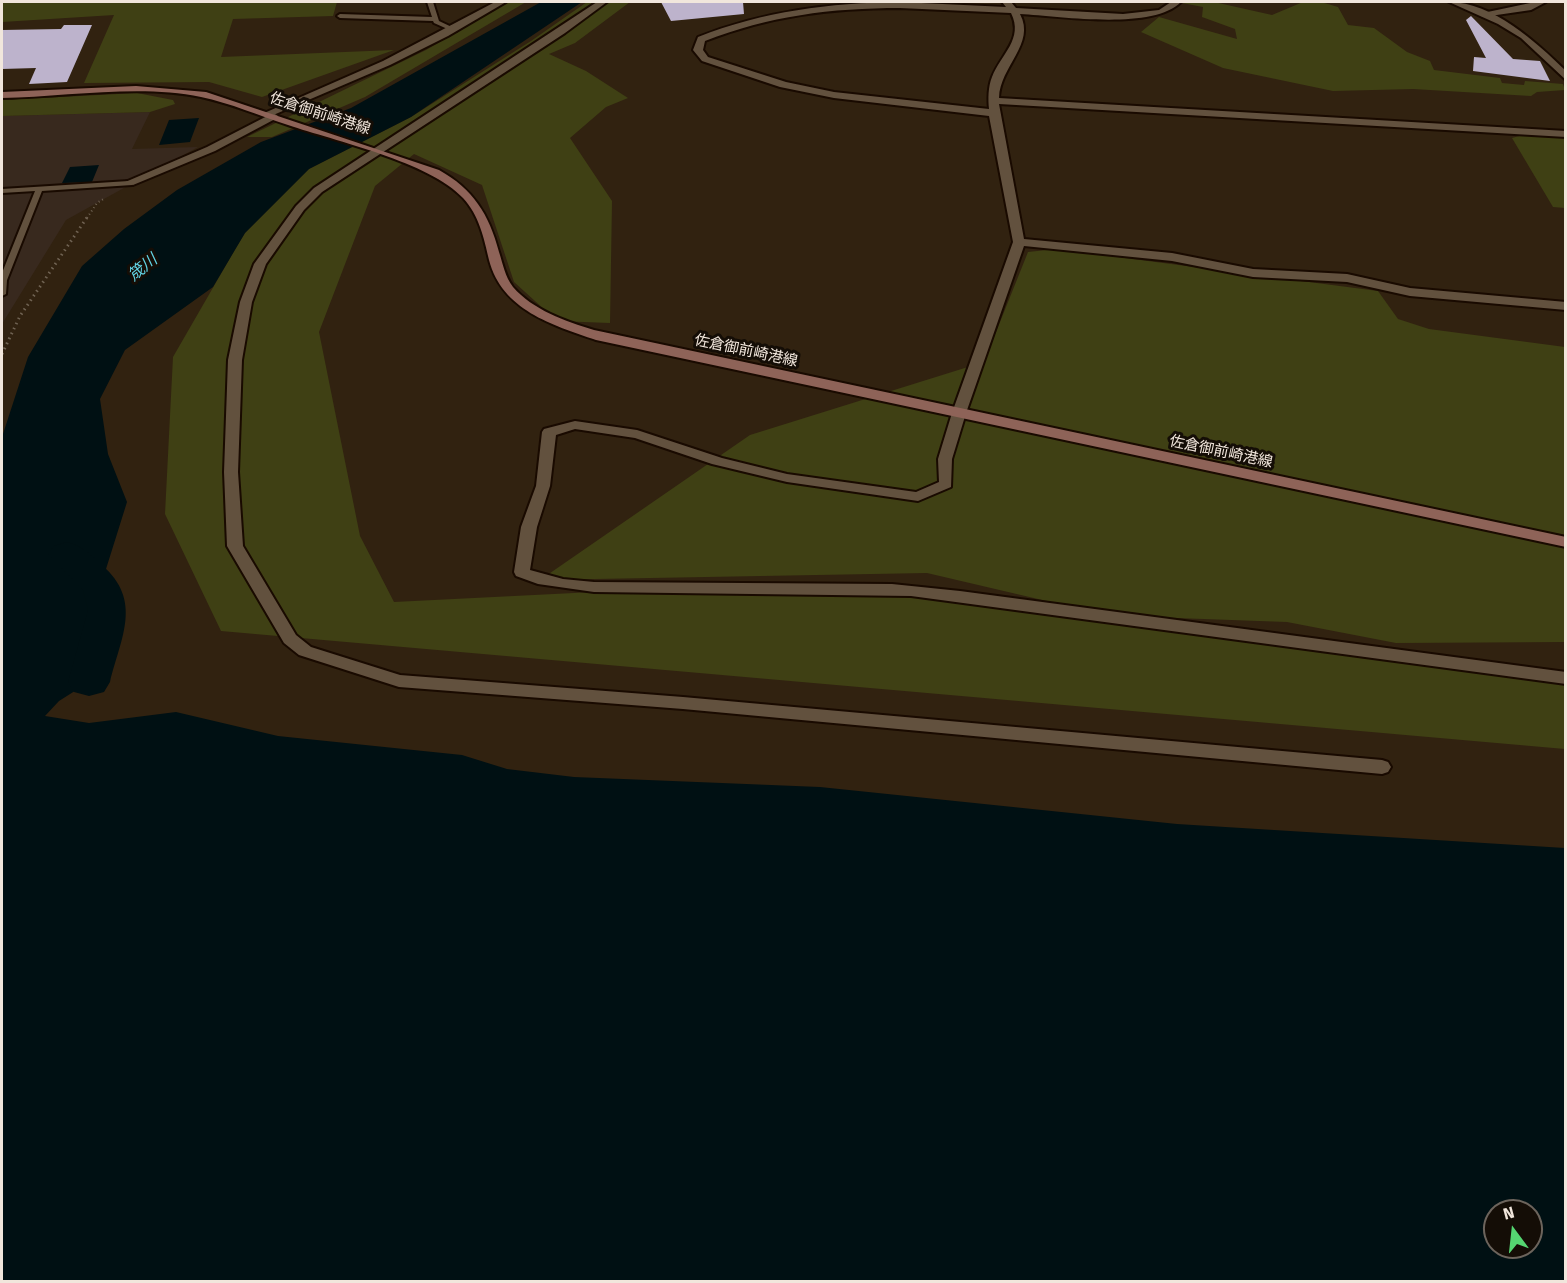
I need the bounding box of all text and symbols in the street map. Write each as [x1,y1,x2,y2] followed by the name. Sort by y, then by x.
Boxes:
[267,89,373,139] street label: 佐倉御前崎港線
[125,250,161,286] water label: 筬川
[693,331,799,371] street label: 佐倉御前崎港線
[1168,432,1274,472] street label: 佐倉御前崎港線
[1483,1199,1543,1259] north arrow
[1501,1203,1516,1224] text: N

